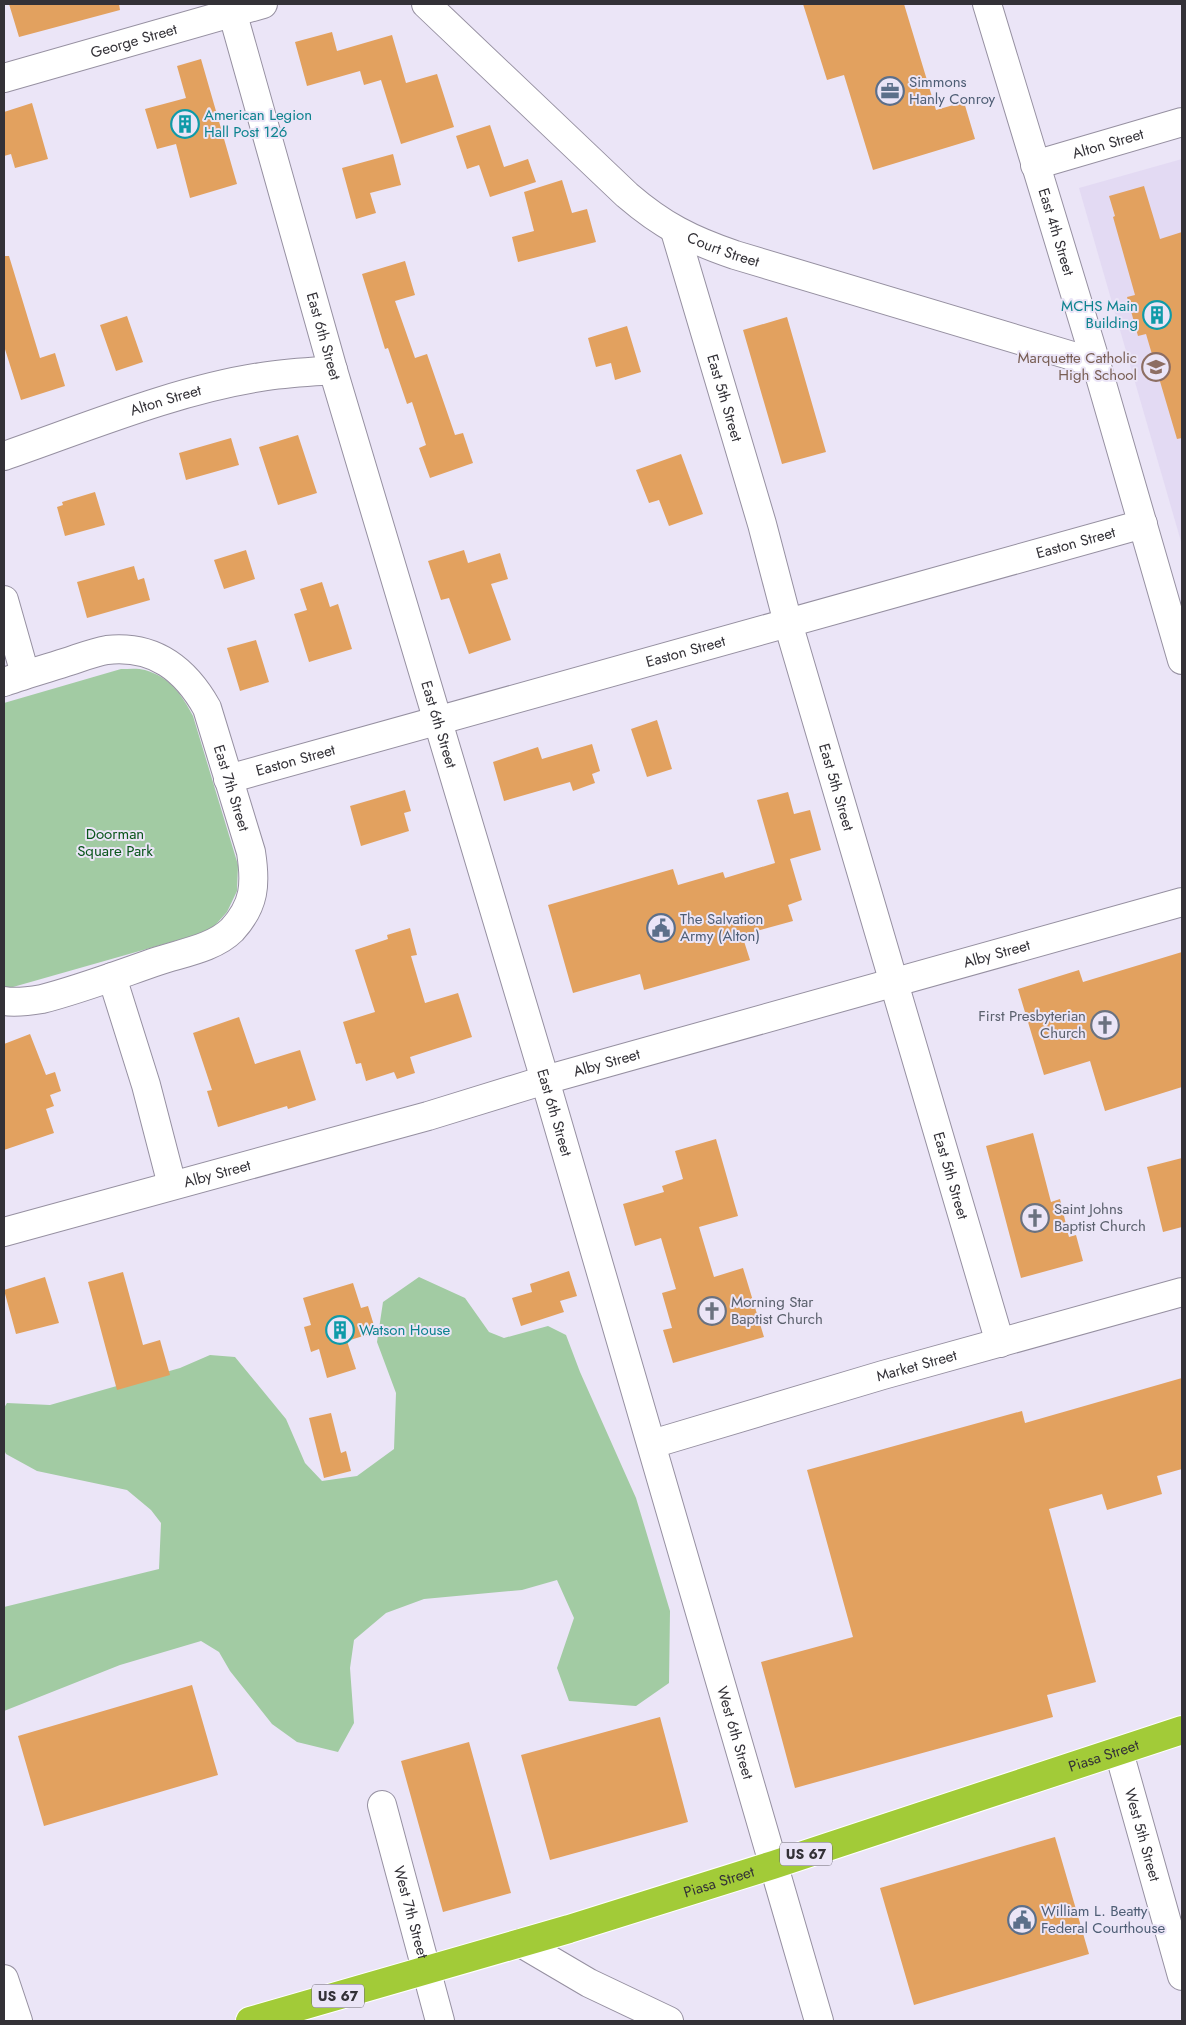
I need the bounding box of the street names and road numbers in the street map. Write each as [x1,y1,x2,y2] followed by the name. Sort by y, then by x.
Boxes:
[88,18,180,64] street label: George Street
[1070,123,1147,165] street label: Alton Street
[1033,185,1080,278] street label: East 4th Street
[683,226,763,273] street label: Court Street
[301,290,346,383] street label: East 6th Street
[701,352,748,444] street label: East 5th Street
[127,379,204,421] street label: Alton Street
[1033,521,1118,564] street label: Easton Street
[643,630,728,673] street label: Easton Street
[415,678,462,771] street label: East 6th Street
[253,739,338,782] street label: Easton Street
[813,741,860,834] street label: East 5th Street
[208,742,255,834] street label: East 7th Street
[961,934,1033,974] street label: Alby Street
[571,1043,643,1083] street label: Alby Street
[531,1066,578,1159] street label: East 6th Street
[927,1129,974,1222] street label: East 5th Street
[181,1154,254,1193] street label: Alby Street
[874,1344,960,1387] street label: Market Street
[711,1684,759,1782] street label: West 6th Street
[1066,1734,1142,1778] street label: Piasa Street
[1119,1786,1166,1884] street label: West 5th Street
[780,1842,832,1866] road number: US 67
[681,1860,757,1903] street label: Piasa Street
[388,1863,434,1961] street label: West 7th Street
[312,1984,364,2008] road number: US 67

